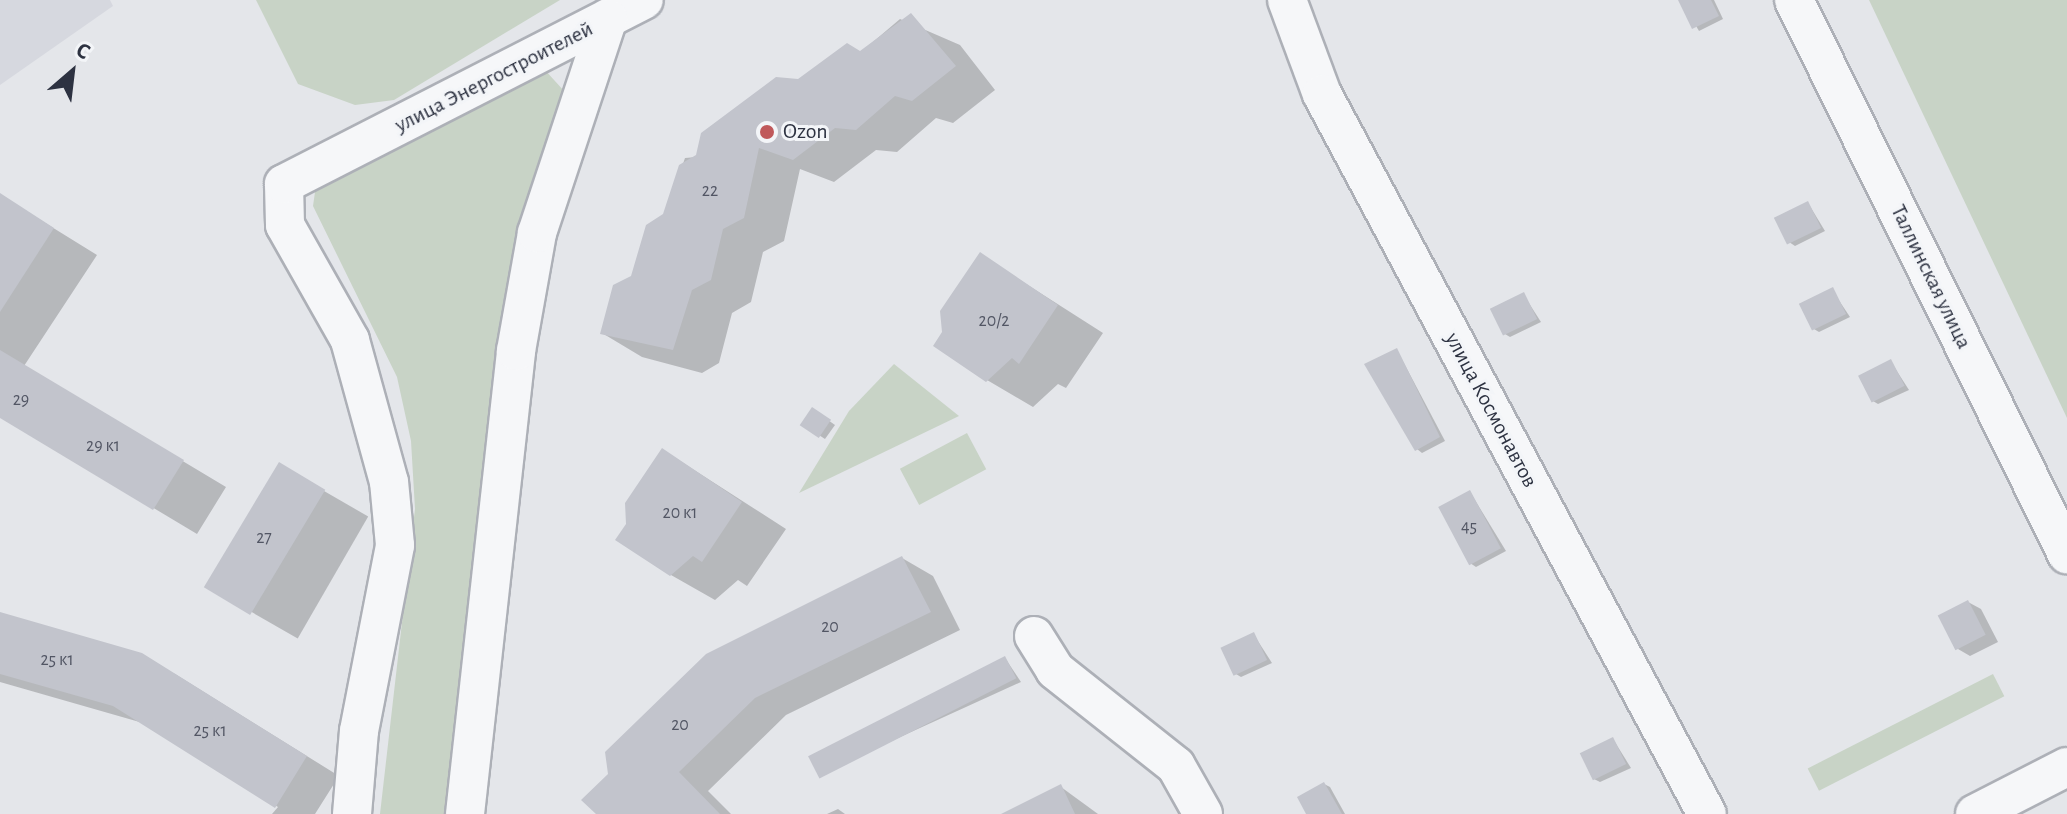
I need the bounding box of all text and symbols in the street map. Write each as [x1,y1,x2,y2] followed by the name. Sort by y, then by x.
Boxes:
[390,16,598,138] street label: улица Энергостроителей
[32,32,112,112] north arrow
[73,38,94,63] text: С
[783,119,828,145] place label: Ozon
[758,123,776,141] marker: Ozon
[702,180,718,202] house number: 22
[1885,201,1977,353] street label: Таллинская улица
[978,310,1010,332] house number: 20/2
[1439,328,1543,492] street label: улица Космонавтов
[13,389,29,411] house number: 29
[86,435,120,457] house number: 29 к1
[662,502,698,524] house number: 20 к1
[1461,516,1477,538] house number: 45
[256,527,272,549] house number: 27
[821,616,839,638] house number: 20
[40,649,74,671] house number: 25 к1
[671,714,689,736] house number: 20
[193,720,227,742] house number: 25 к1

